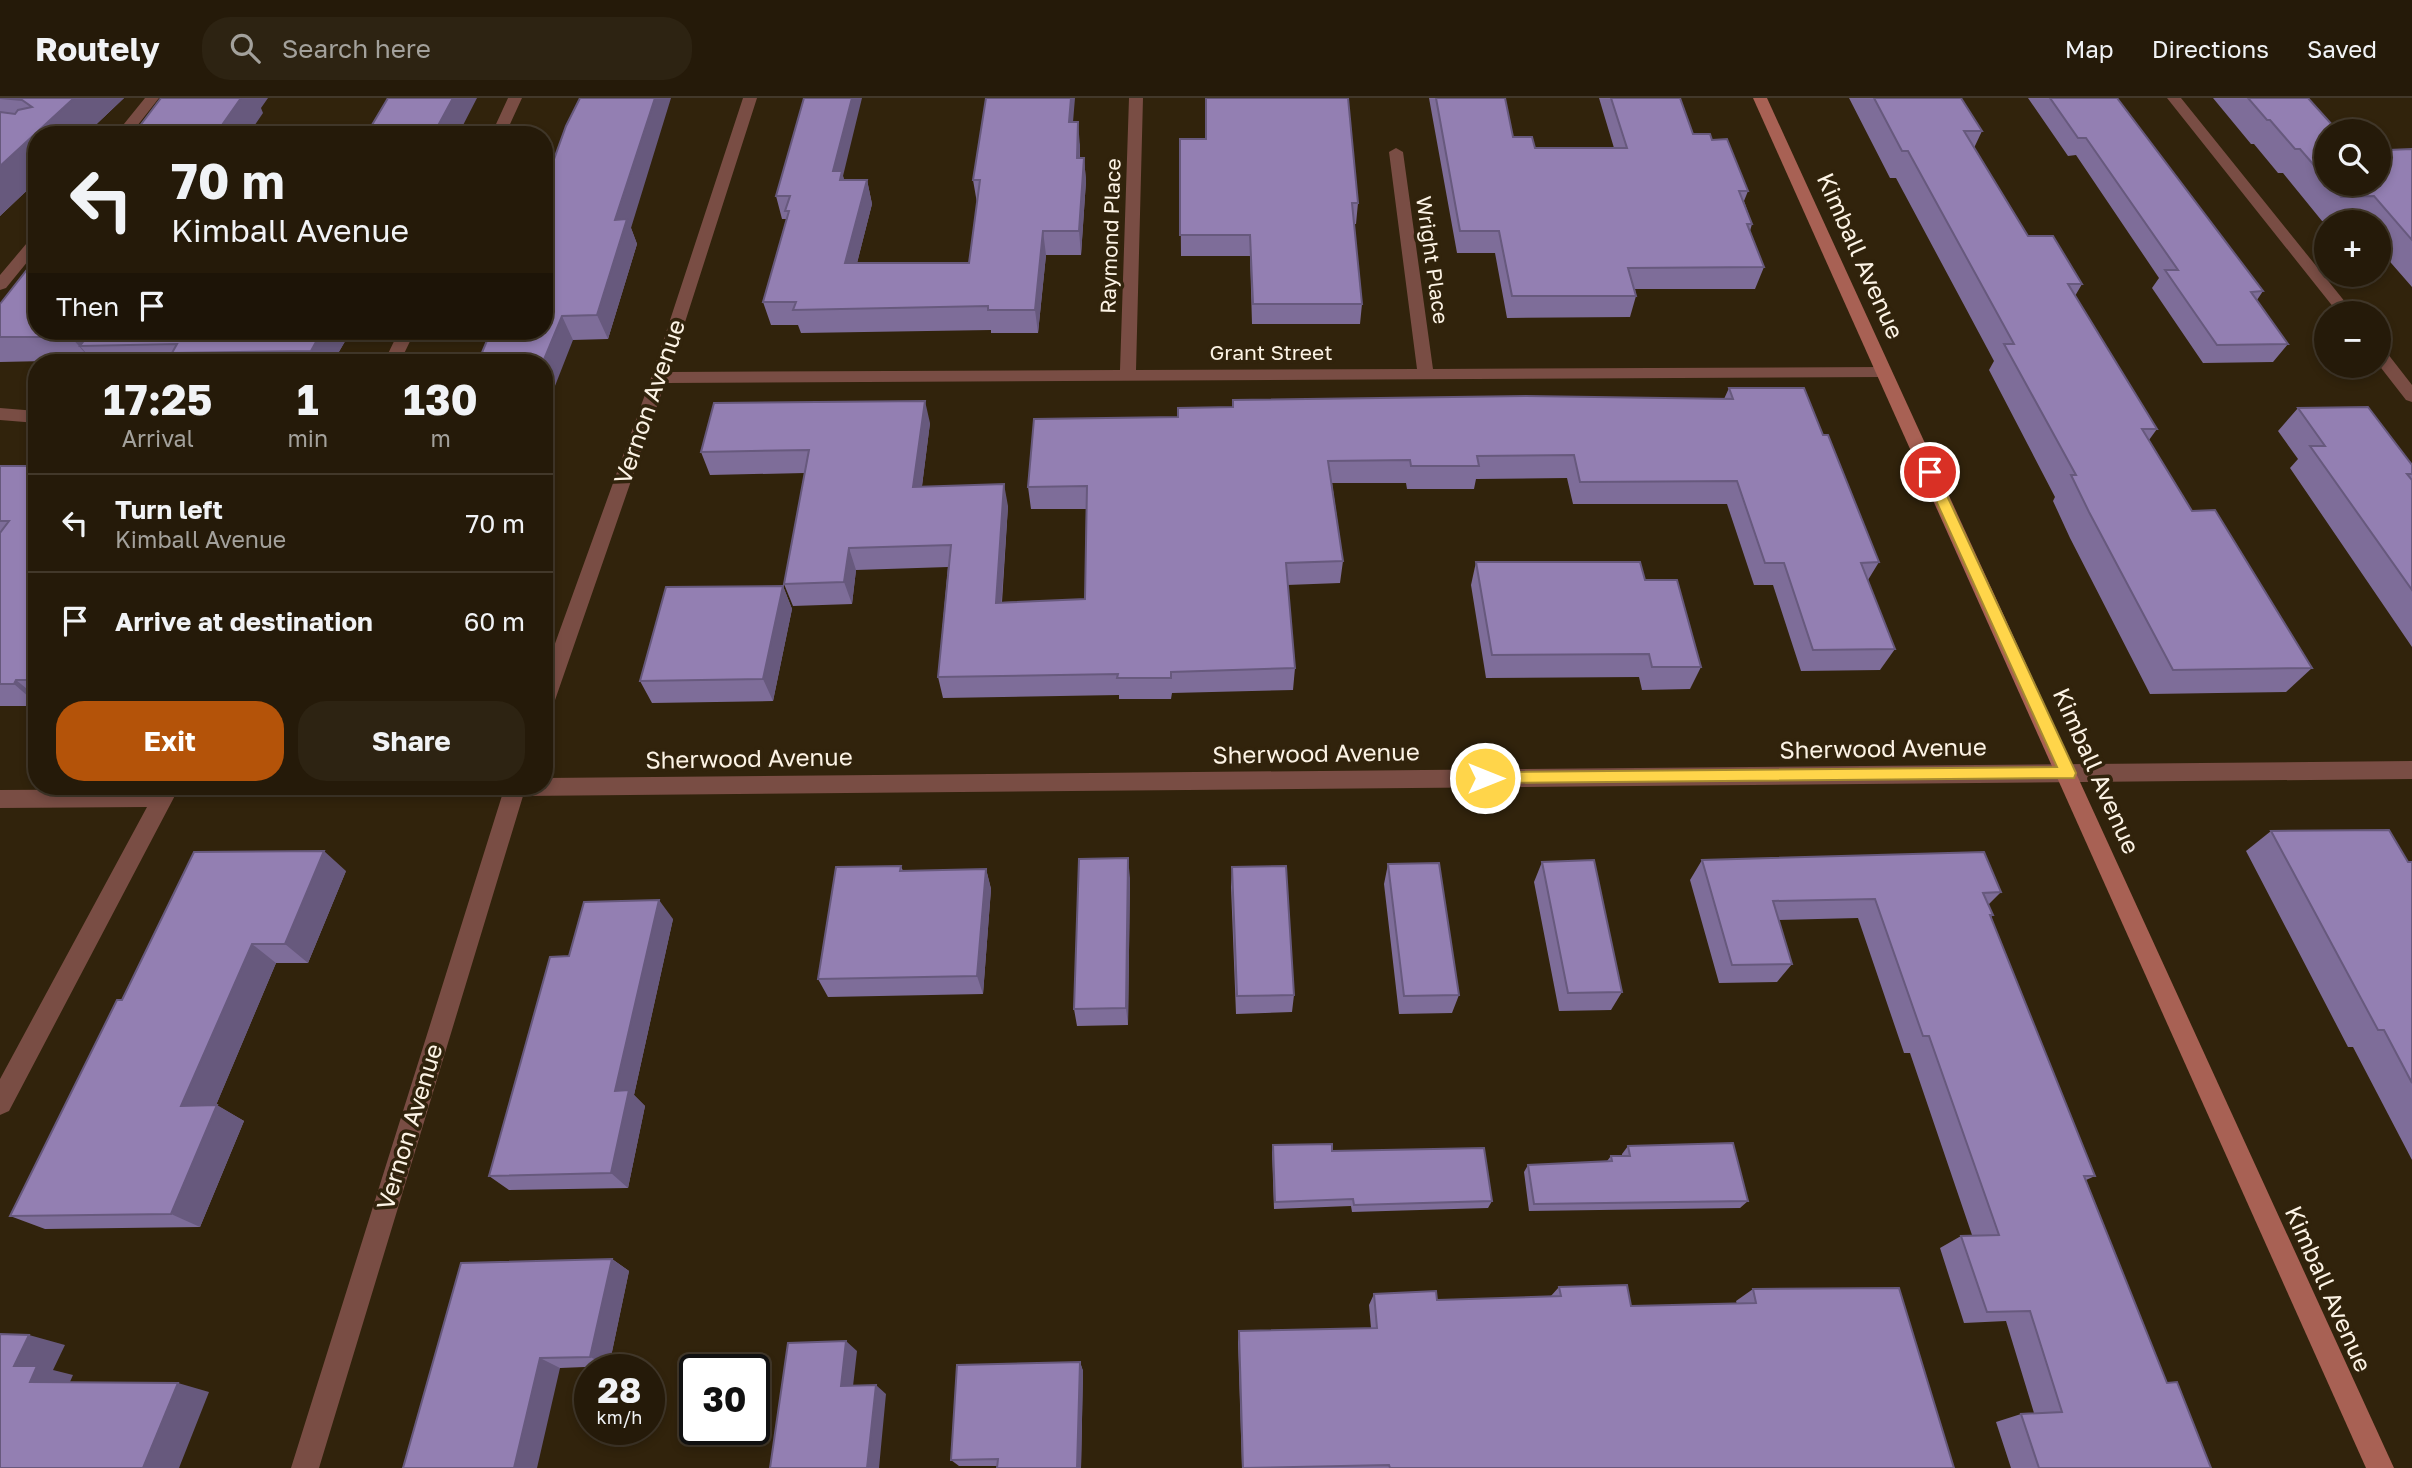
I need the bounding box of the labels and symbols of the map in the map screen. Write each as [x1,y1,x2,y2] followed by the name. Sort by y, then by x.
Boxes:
[1094,158,1126,314] street label: Raymond Place
[1812,168,1911,343] street label: Kimball Avenue
[1411,194,1455,325] street label: Wright Place
[607,315,690,488] street label: Vernon Avenue
[1209,339,1333,365] street label: Grant Street
[1900,442,1960,502] pin
[2048,683,2147,858] street label: Kimball Avenue
[1779,731,1987,764] street label: Sherwood Avenue
[1212,736,1420,769] street label: Sherwood Avenue
[645,741,853,774] street label: Sherwood Avenue
[1448,741,1522,815] position arrow
[369,1040,448,1213] street label: Vernon Avenue
[2280,1201,2379,1376] street label: Kimball Avenue
[679,1354,770,1445] speed limit sign: 30

